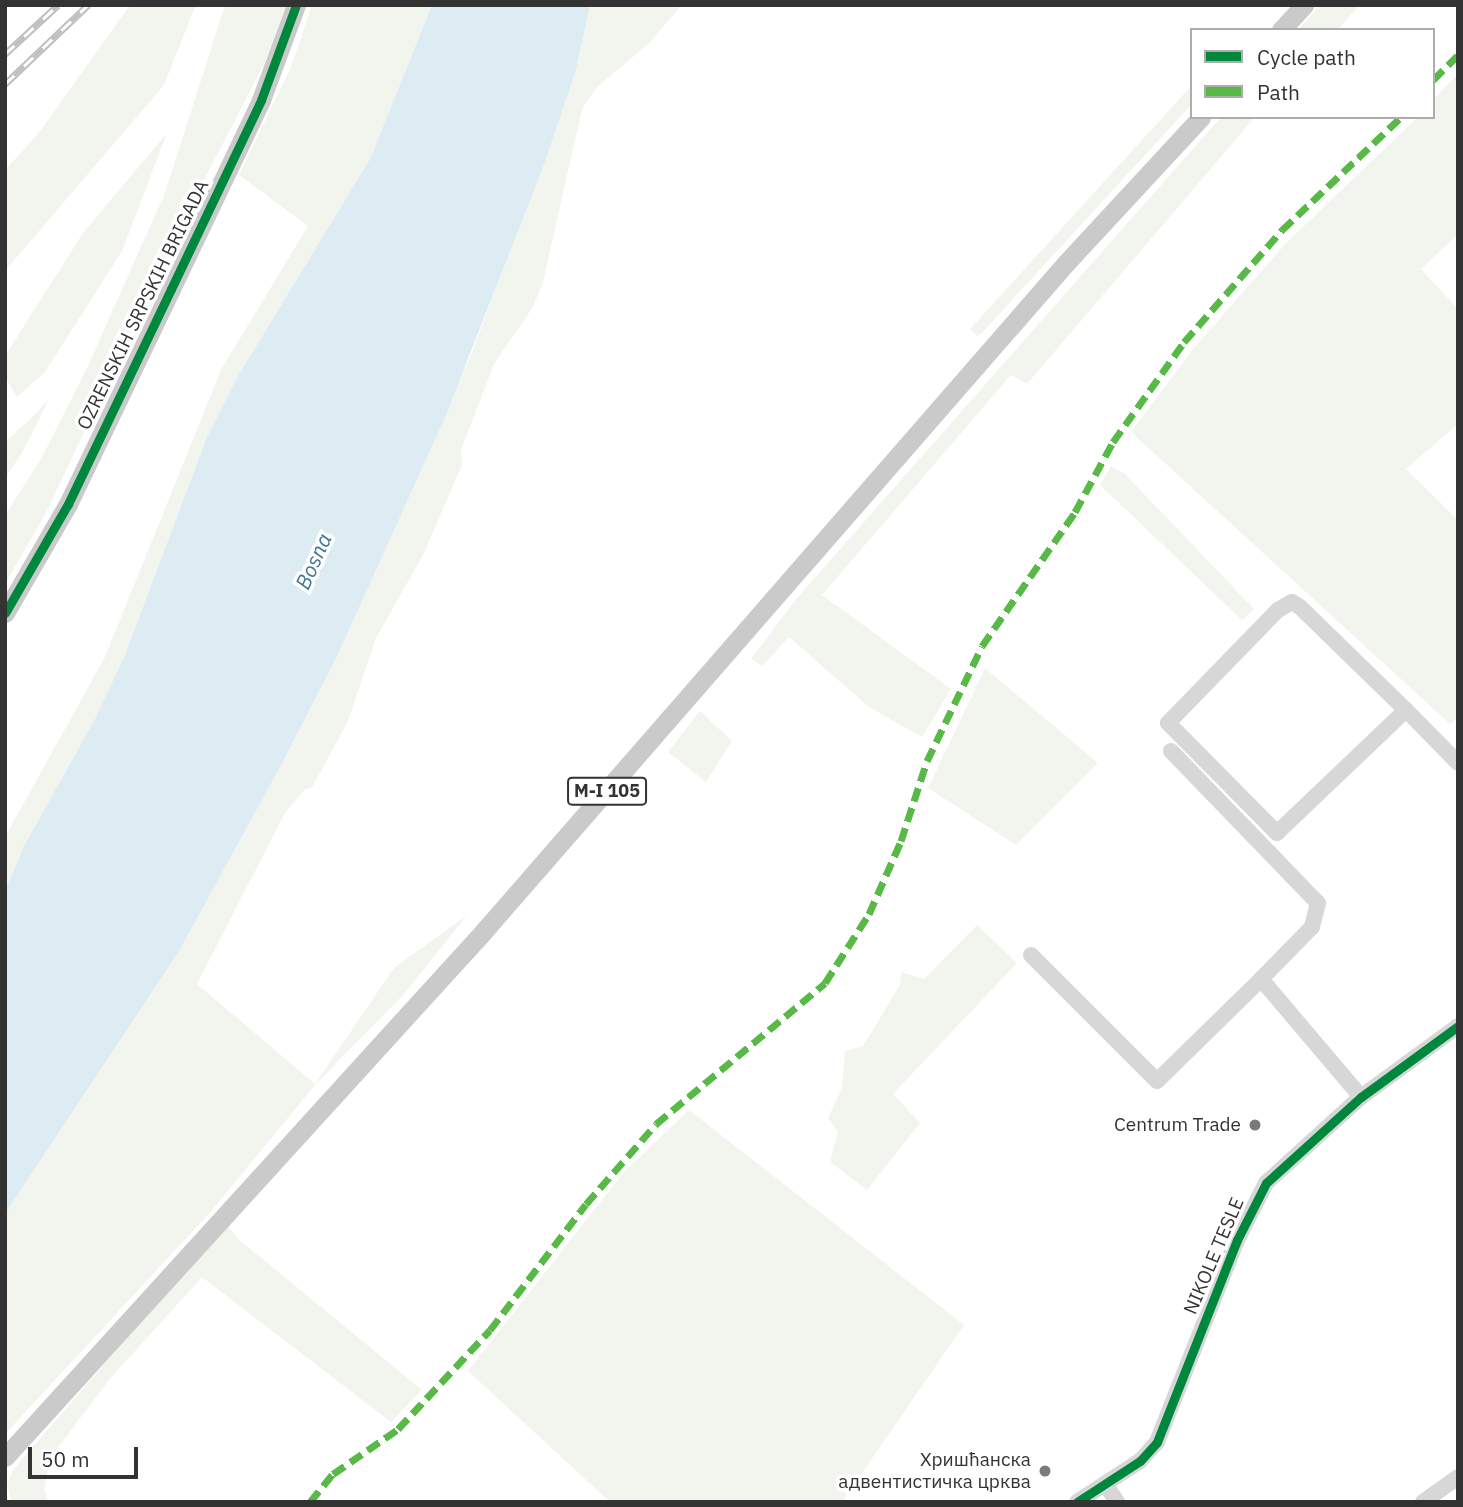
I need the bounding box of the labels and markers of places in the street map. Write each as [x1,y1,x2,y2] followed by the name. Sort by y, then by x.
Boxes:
[1114,1114,1241,1136] place label: Centrum Trade
[1247,1117,1263,1133] marker: Centrum Trade
[838,1449,1031,1493] place label: Хришћанска адвентистичка црква
[1037,1463,1053,1479] marker: Хришћанска адвентистичка црква

